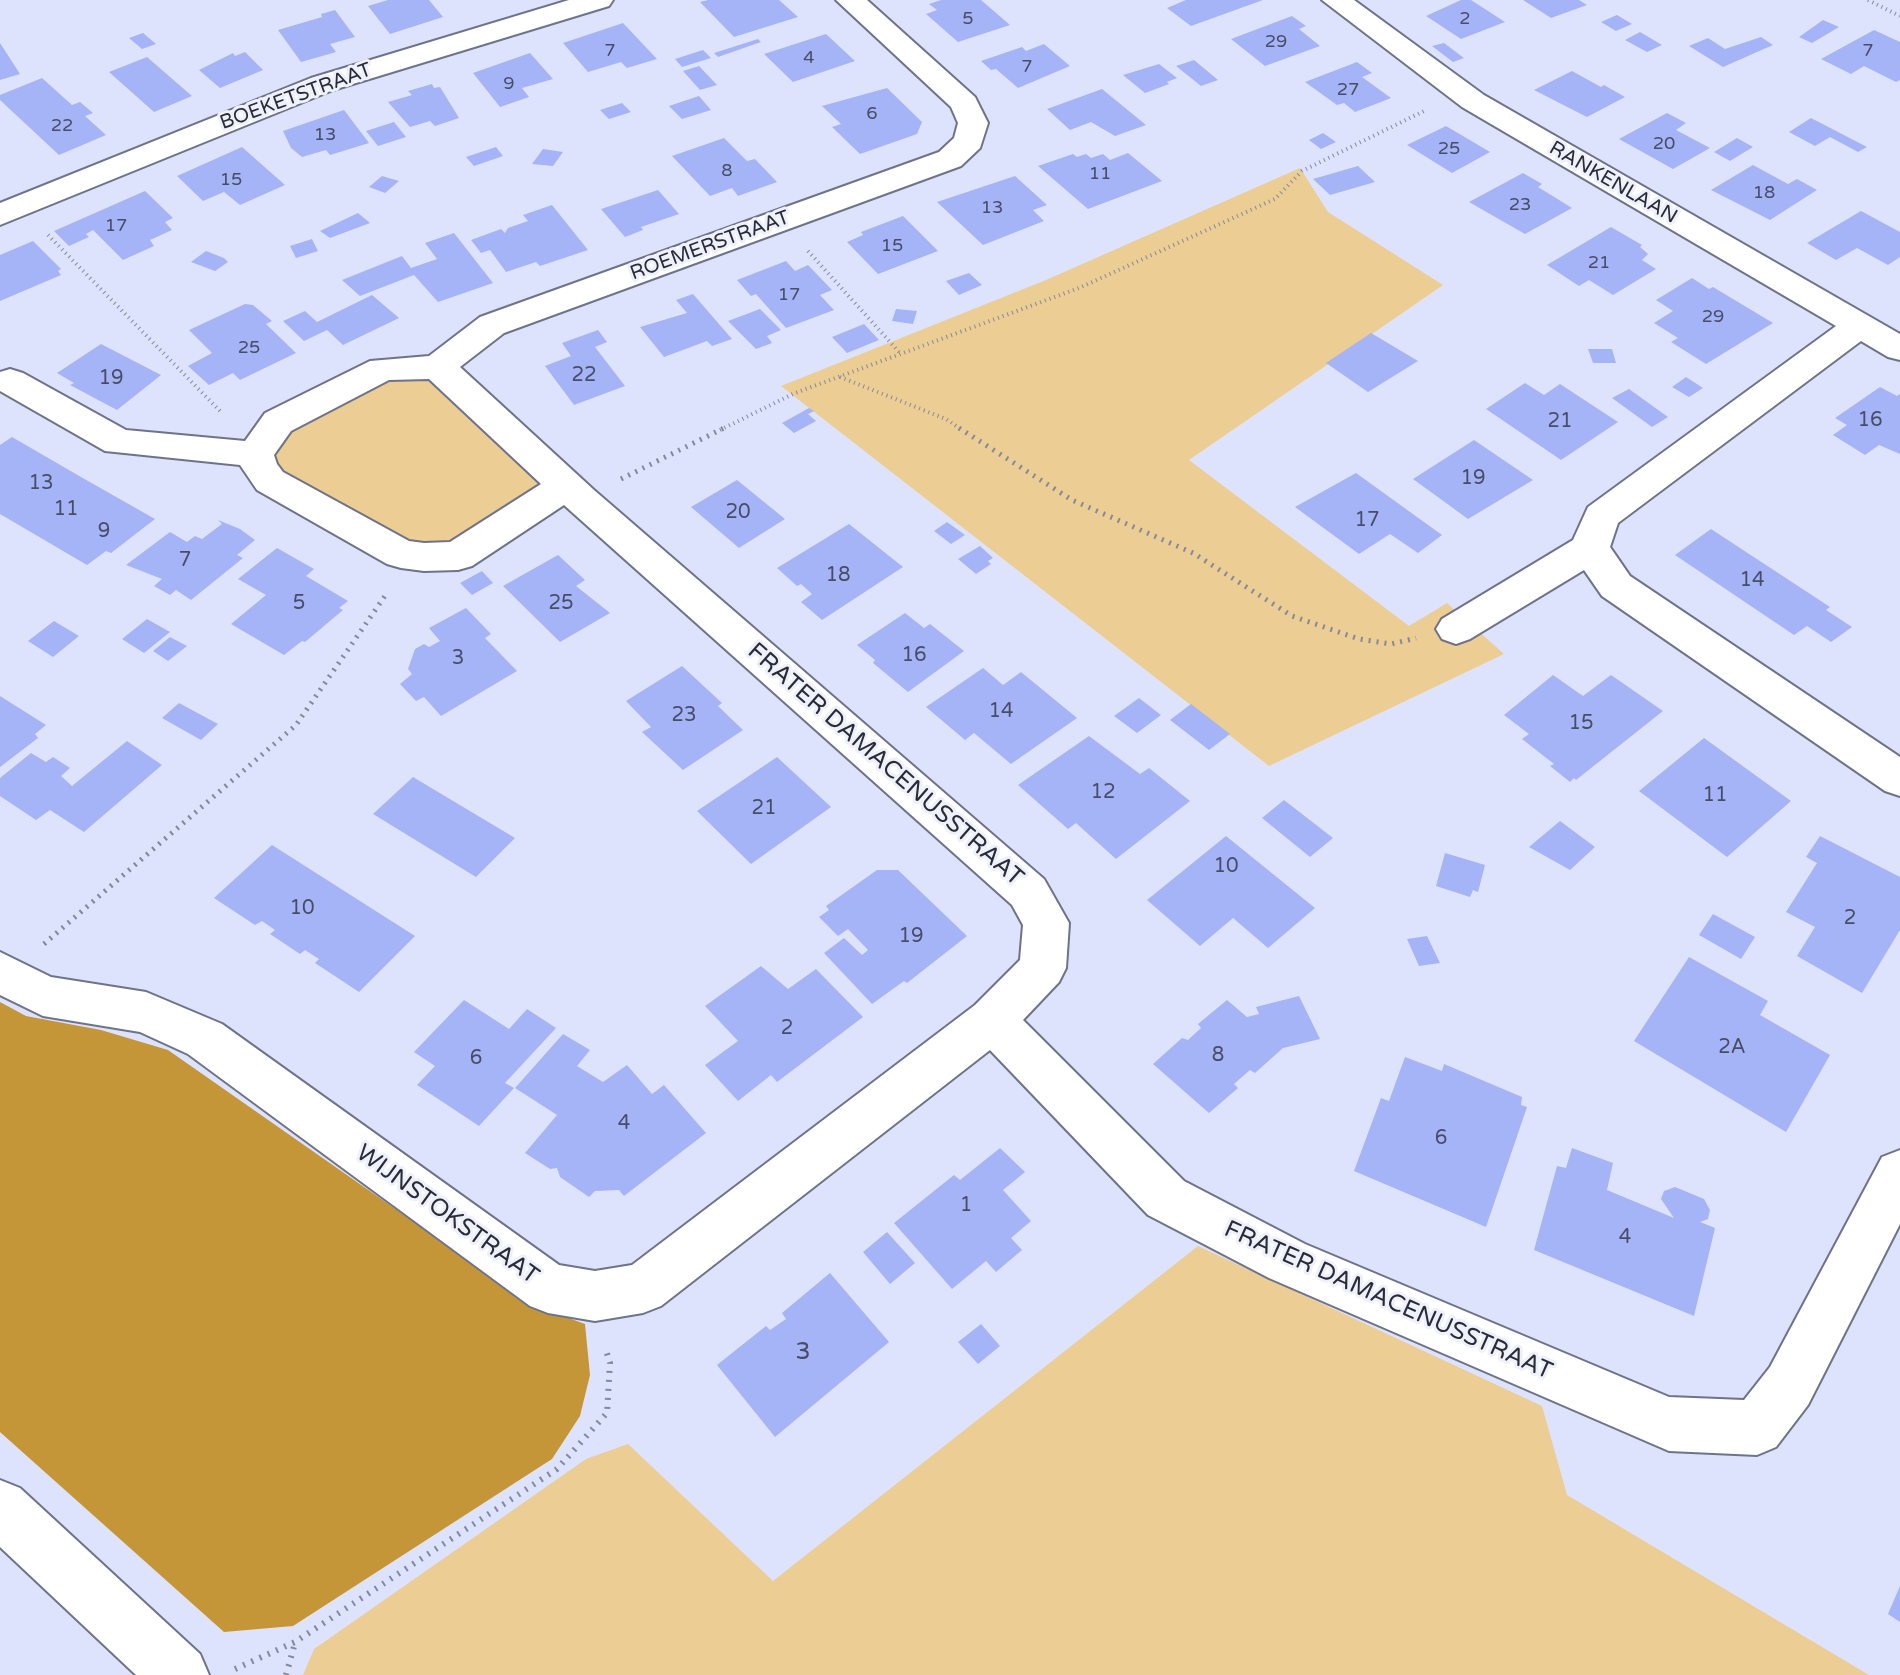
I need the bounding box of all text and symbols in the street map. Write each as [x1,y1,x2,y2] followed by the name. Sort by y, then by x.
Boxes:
[962,8,974,30] house number: 5
[1459,8,1471,30] house number: 2
[1265,31,1287,53] house number: 29
[604,40,616,62] house number: 7
[1862,40,1874,62] house number: 7
[803,47,815,69] house number: 4
[1021,56,1033,78] house number: 7
[217,58,375,136] street label: BOEKETSTRAAT
[503,73,515,95] house number: 9
[1337,79,1359,101] house number: 27
[866,103,878,125] house number: 6
[51,115,73,137] house number: 22
[314,124,336,146] house number: 13
[1653,133,1675,155] house number: 20
[1545,137,1681,229] street label: RANKENLAAN
[1438,138,1460,160] house number: 25
[721,160,733,182] house number: 8
[1089,163,1111,185] house number: 11
[220,169,242,191] house number: 15
[1753,182,1775,204] house number: 18
[1509,194,1531,216] house number: 23
[981,197,1003,219] house number: 13
[627,206,793,286] street label: ROEMERSTRAAT
[105,215,127,237] house number: 17
[881,235,903,257] house number: 15
[1588,252,1610,274] house number: 21
[778,284,800,306] house number: 17
[1702,306,1724,328] house number: 29
[238,337,260,359] house number: 25
[571,364,597,388] house number: 22
[98,367,124,391] house number: 19
[1857,409,1883,433] house number: 16
[1547,410,1573,434] house number: 21
[1460,467,1486,491] house number: 19
[28,472,54,496] house number: 13
[53,498,79,522] house number: 11
[725,501,751,525] house number: 20
[1354,509,1380,533] house number: 17
[98,520,110,544] house number: 9
[179,549,191,573] house number: 7
[825,564,851,588] house number: 18
[1739,569,1765,593] house number: 14
[293,592,305,616] house number: 5
[548,592,574,616] house number: 25
[741,637,1029,893] street label: FRATER DAMACENUSSTRAAT
[901,644,927,668] house number: 16
[452,647,464,671] house number: 3
[988,700,1014,724] house number: 14
[671,704,697,728] house number: 23
[1568,712,1594,736] house number: 15
[1090,781,1116,805] house number: 12
[1702,784,1728,808] house number: 11
[751,797,777,821] house number: 21
[1213,855,1239,879] house number: 10
[289,897,315,921] house number: 10
[1844,907,1856,931] house number: 2
[898,925,924,949] house number: 19
[781,1017,793,1041] house number: 2
[1718,1036,1746,1060] house number: 2A
[1212,1044,1224,1068] house number: 8
[470,1047,482,1071] house number: 6
[618,1112,630,1136] house number: 4
[1435,1127,1447,1151] house number: 6
[350,1139,544,1291] street label: WIJNSTOKSTRAAT
[960,1194,972,1218] house number: 1
[1220,1215,1556,1387] street label: FRATER DAMACENUSSTRAAT
[1619,1226,1631,1250] house number: 4
[795,1339,811,1367] house number: 3

